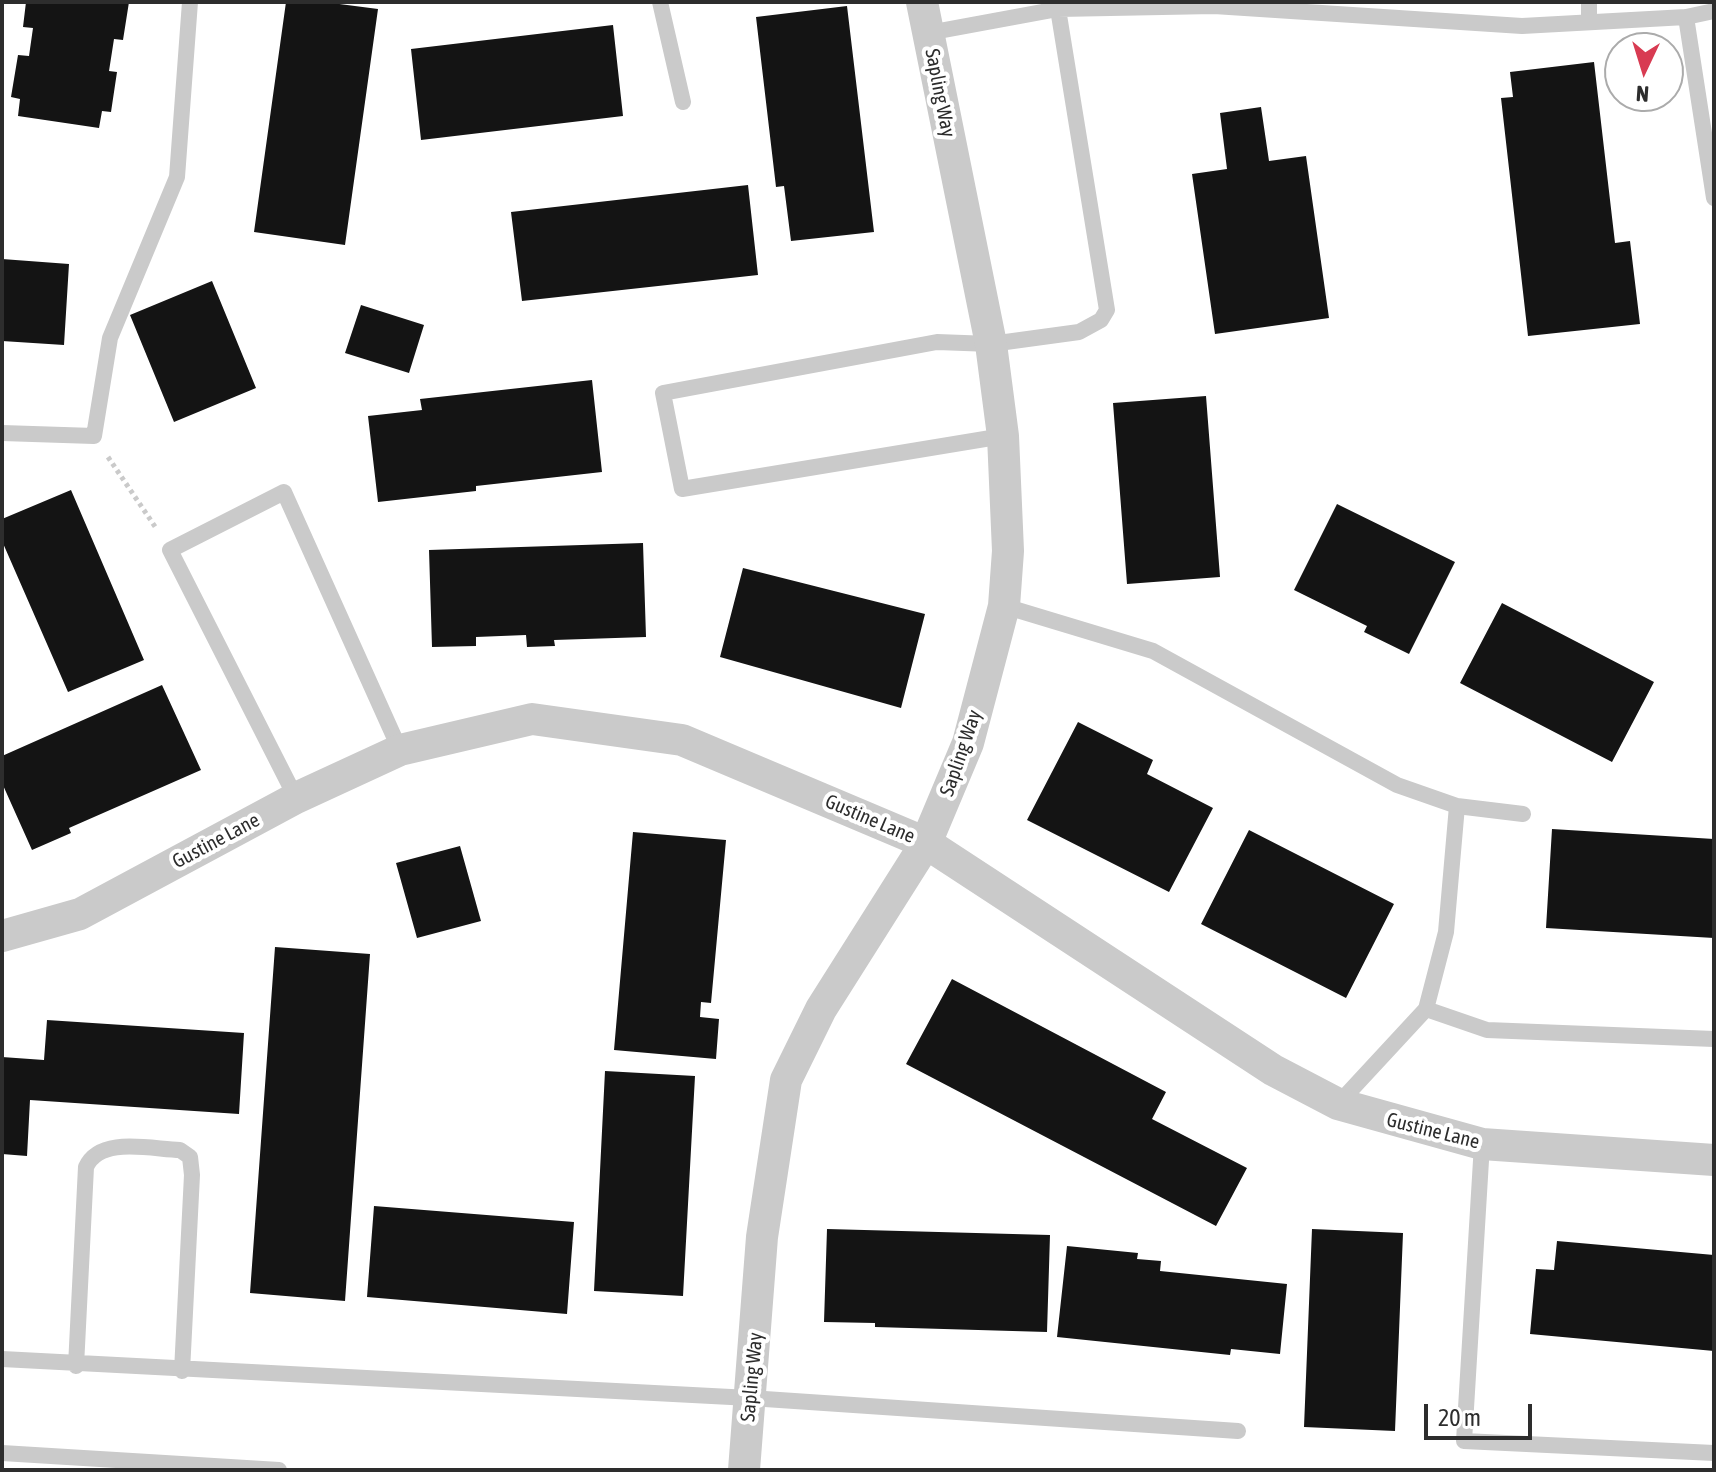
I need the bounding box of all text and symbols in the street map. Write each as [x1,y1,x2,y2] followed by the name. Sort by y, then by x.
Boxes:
[1604,32,1684,112] north arrow
[920,47,960,139] street label: Sapling Way
[1635,81,1650,107] text: N
[935,707,987,799] street label: Sapling Way
[822,789,918,849] street label: Gustine Lane
[168,808,264,874] street label: Gustine Lane
[1384,1108,1482,1154] street label: Gustine Lane
[736,1331,768,1423] street label: Sapling Way
[1428,1388,1536,1438] scale bar
[1438,1404,1481,1431] text: 20 m

